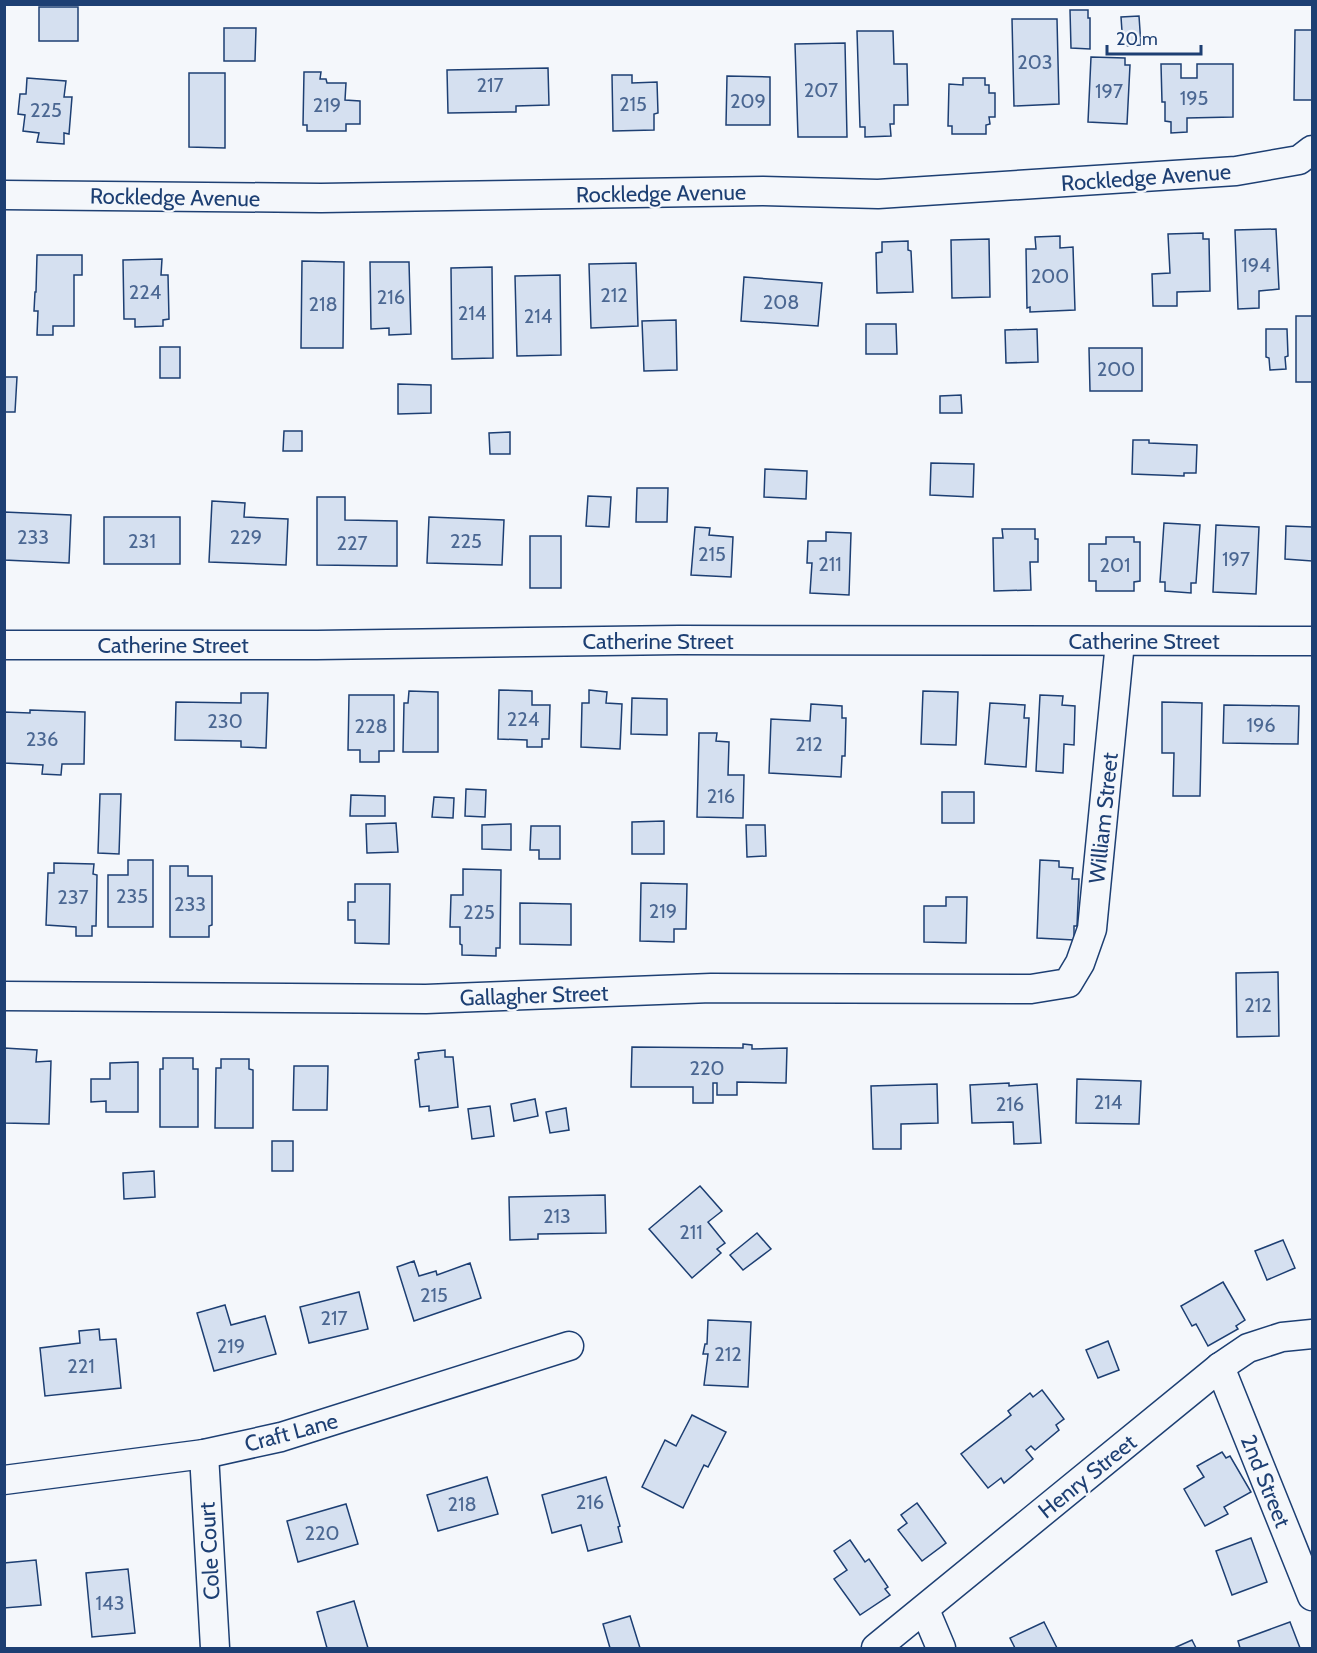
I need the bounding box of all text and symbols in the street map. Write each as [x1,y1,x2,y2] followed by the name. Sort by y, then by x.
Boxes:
[1107,18,1202,56] scale bar
[1116,28,1158,50] text: 20 m
[1017,50,1053,74] house number: 203
[476,73,504,97] house number: 217
[804,78,838,102] house number: 207
[1095,79,1123,103] house number: 197
[1180,86,1208,110] house number: 195
[730,89,766,113] house number: 209
[619,92,647,116] house number: 215
[313,93,341,117] house number: 219
[30,98,62,122] house number: 225
[1060,158,1232,197] street label: Rockledge Avenue
[576,179,746,208] street label: Rockledge Avenue
[90,183,260,212] street label: Rockledge Avenue
[1241,253,1271,277] house number: 194
[1031,264,1069,288] house number: 200
[129,280,162,304] house number: 224
[600,283,628,307] house number: 212
[377,285,405,309] house number: 216
[763,290,799,314] house number: 208
[308,292,338,316] house number: 218
[458,301,487,325] house number: 214
[524,304,553,328] house number: 214
[1097,357,1135,381] house number: 200
[17,525,49,549] house number: 233
[230,525,262,549] house number: 229
[128,529,156,553] house number: 231
[450,529,482,553] house number: 225
[336,531,368,555] house number: 227
[698,542,726,566] house number: 215
[1222,547,1250,571] house number: 197
[818,552,842,576] house number: 211
[1100,553,1130,577] house number: 201
[582,628,734,655] street label: Catherine Street
[1068,628,1220,655] street label: Catherine Street
[97,632,249,659] street label: Catherine Street
[507,707,540,731] house number: 224
[207,709,243,733] house number: 230
[1246,713,1276,737] house number: 196
[354,714,388,738] house number: 228
[26,727,58,751] house number: 236
[795,732,823,756] house number: 212
[1083,751,1124,885] street label: William Street
[707,784,735,808] house number: 216
[116,884,148,908] house number: 235
[57,885,89,909] house number: 237
[174,892,206,916] house number: 233
[649,899,677,923] house number: 219
[463,900,495,924] house number: 225
[459,979,609,1012] street label: Gallagher Street
[1244,993,1272,1017] house number: 212
[690,1056,724,1080] house number: 220
[1094,1090,1123,1114] house number: 214
[996,1092,1024,1116] house number: 216
[543,1204,571,1228] house number: 213
[679,1220,703,1244] house number: 211
[420,1283,448,1307] house number: 215
[320,1306,348,1330] house number: 217
[217,1334,245,1358] house number: 219
[714,1342,742,1366] house number: 212
[67,1354,95,1378] house number: 221
[242,1407,341,1458] street label: Craft Lane
[1033,1428,1142,1524] street label: Henry Street
[1235,1431,1297,1532] street label: 2nd Street
[576,1490,604,1514] house number: 216
[447,1492,477,1516] house number: 218
[193,1501,226,1601] street label: Cole Court
[305,1521,339,1545] house number: 220
[96,1591,124,1615] house number: 143

